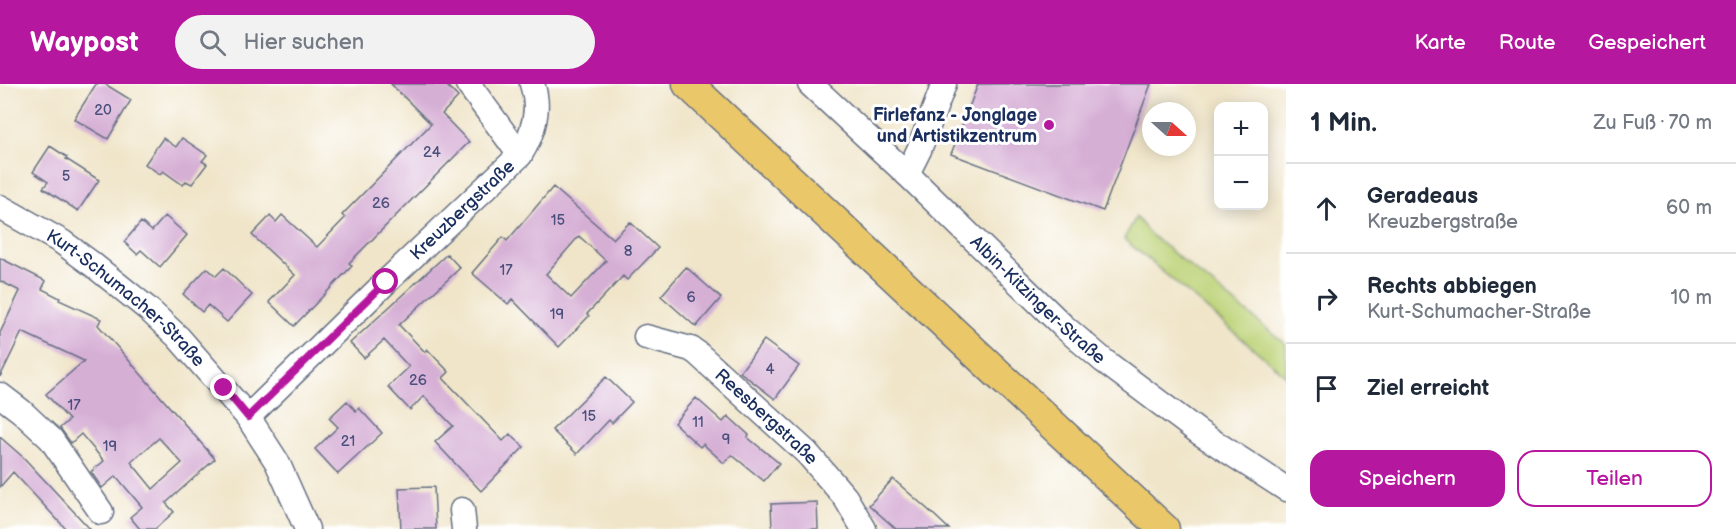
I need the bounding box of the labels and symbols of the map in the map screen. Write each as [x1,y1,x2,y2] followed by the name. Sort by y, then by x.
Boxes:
[94,101,112,120] house number: 20
[1142,102,1196,156] north arrow
[873,105,1037,147] place label: Firlefanz - Jonglage und Artistikzentrum
[1042,118,1056,132] marker: Firlefanz - Jonglage und Artistikzentrum
[423,143,441,162] house number: 24
[406,155,519,264] street label: Kreuzbergstraße
[62,167,70,186] house number: 5
[372,194,390,213] house number: 26
[551,211,565,230] house number: 15
[43,225,210,371] street label: Kurt-Schumacher-Straße
[966,231,1110,368] street label: Albin-Kitzinger-Straße
[624,242,633,261] house number: 8
[499,261,513,280] house number: 17
[372,268,398,294] route start
[686,288,696,307] house number: 6
[550,305,564,324] house number: 19
[765,360,775,379] house number: 4
[711,364,823,469] street label: Reesbergstraße
[409,371,427,390] house number: 26
[210,374,236,400] route end
[67,396,81,415] house number: 17
[582,407,596,426] house number: 15
[692,413,704,432] house number: 11
[722,430,730,449] house number: 9
[341,432,355,451] house number: 21
[103,437,117,456] house number: 19

